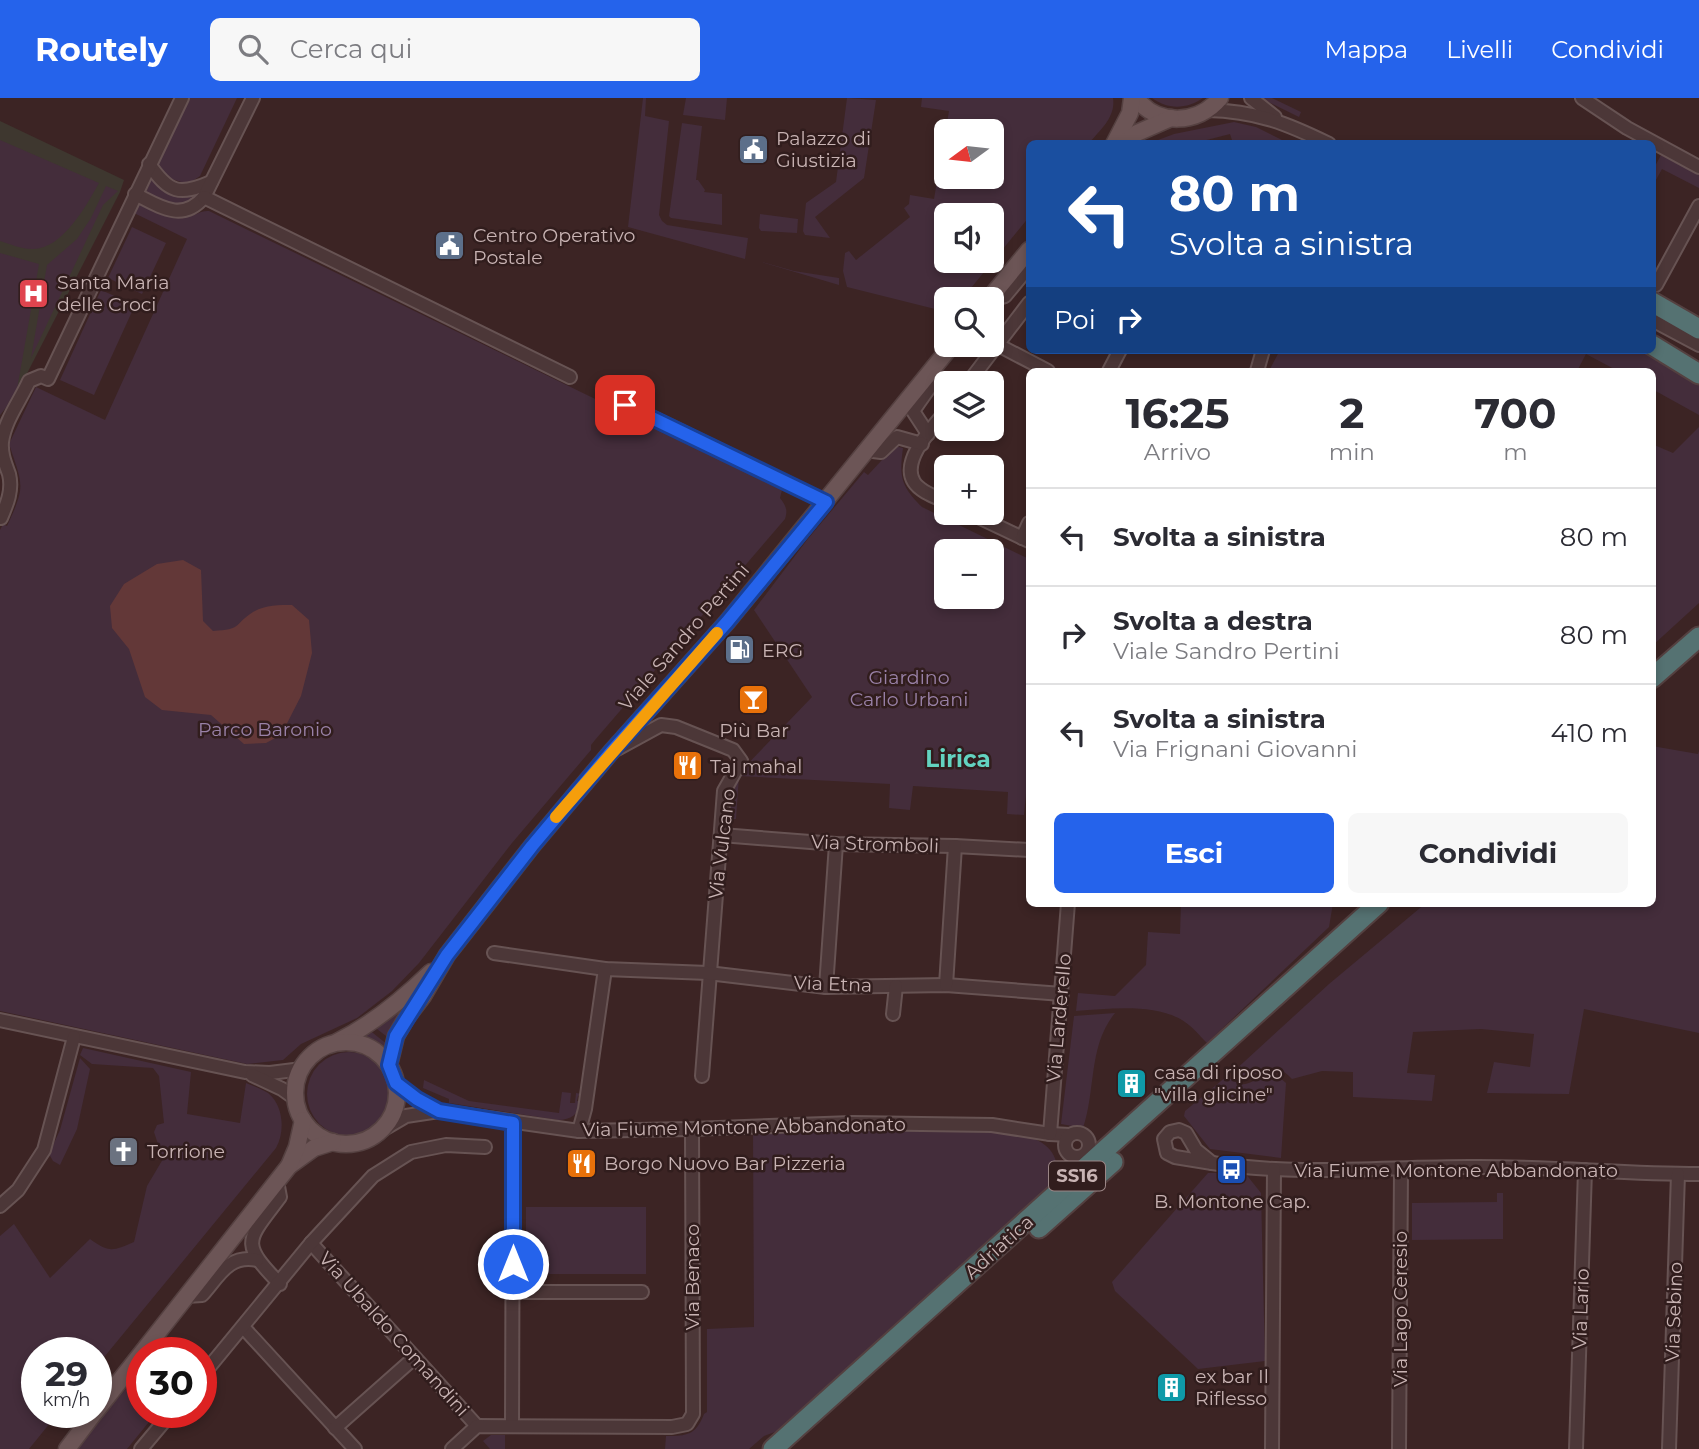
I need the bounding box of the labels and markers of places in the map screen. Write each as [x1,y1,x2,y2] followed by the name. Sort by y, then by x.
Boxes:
[776,127,871,172] place label: Palazzo di Giustizia
[736,132,770,166] public building icon: Palazzo di Giustizia
[473,224,636,269] place label: Centro Operativo Postale
[433,229,467,263] public building icon: Centro Operativo Postale
[57,271,169,316] place label: Santa Maria delle Croci
[17,276,51,310] hospital icon: Santa Maria delle Croci
[595,375,655,435] pin
[722,633,756,667] fuel station icon: ERG
[762,639,803,662] place label: ERG
[737,682,771,716] bar icon: Più Bar
[719,719,789,742] place label: Più Bar
[670,749,704,783] restaurant icon: Taj mahal
[710,755,802,778] place label: Taj mahal
[1154,1061,1283,1106] place label: casa di riposo "villa glicine"
[1114,1066,1148,1100] building icon: casa di riposo "villa glicine"
[107,1134,141,1168] church icon: Torrione
[147,1140,225,1163] place label: Torrione
[564,1146,598,1180] restaurant icon: Borgo Nuovo Bar Pizzeria
[604,1152,846,1175] place label: Borgo Nuovo Bar Pizzeria
[1215,1153,1249,1187] bus stop icon: B. Montone Cap.
[1154,1190,1310,1213] place label: B. Montone Cap.
[1195,1365,1269,1410] place label: ex bar Il Riflesso
[1155,1370,1189,1404] building icon: ex bar Il Riflesso

